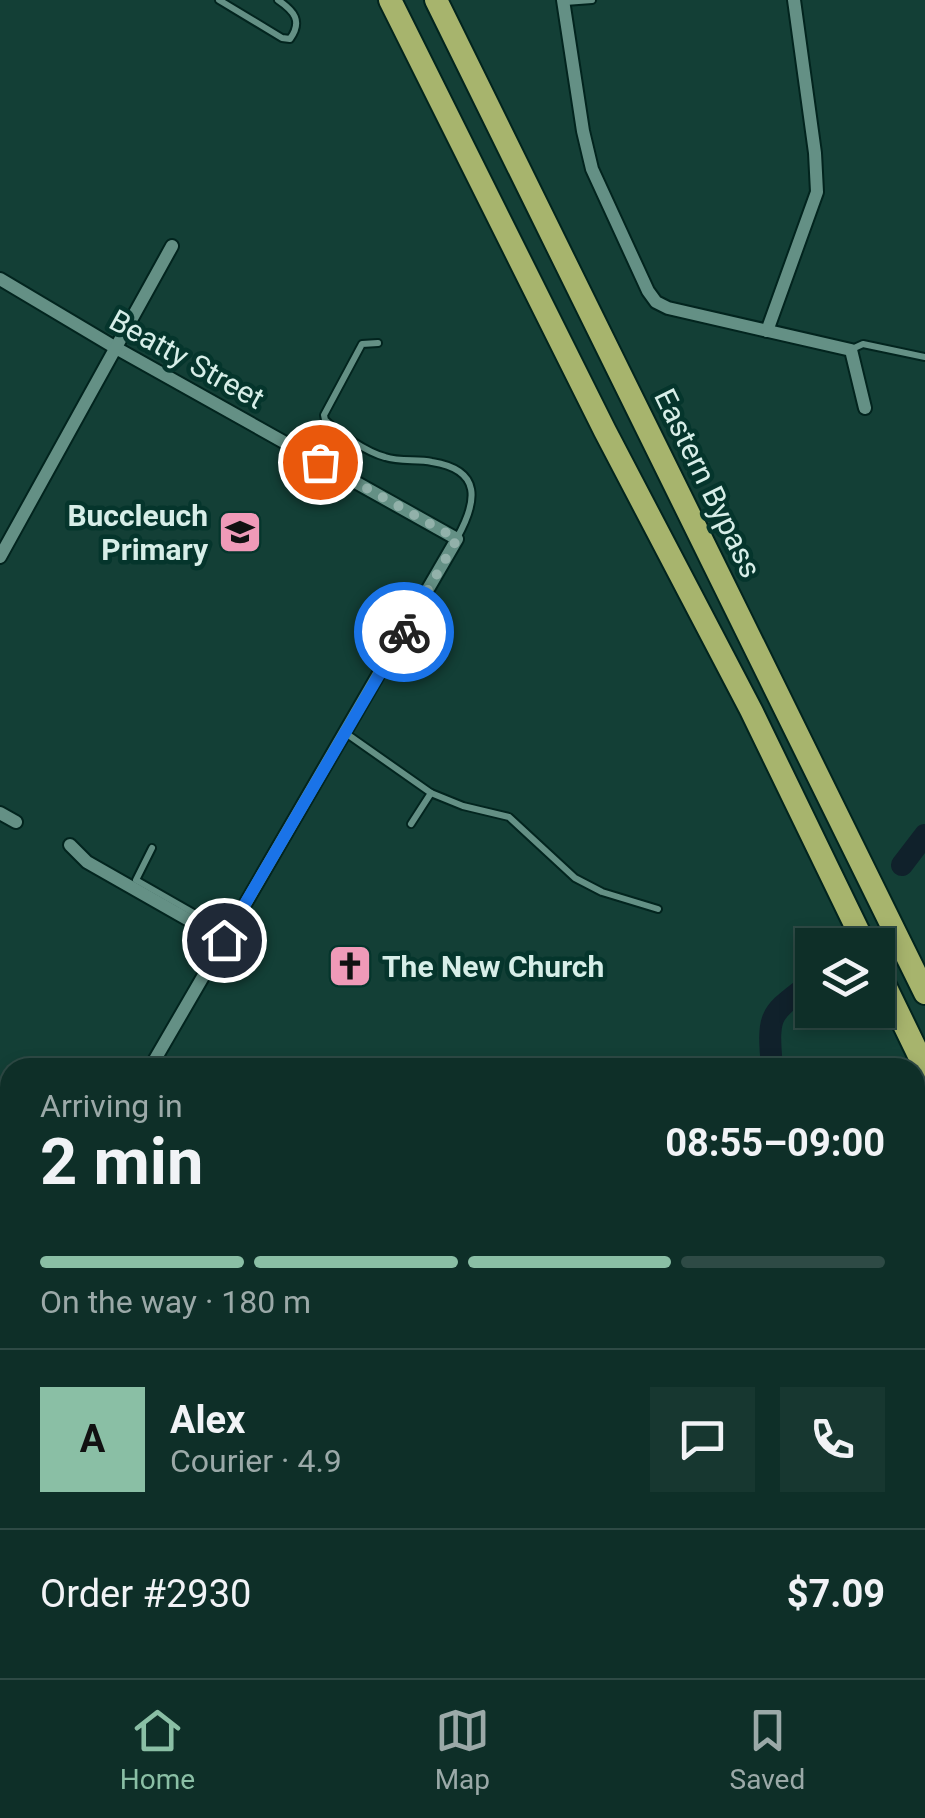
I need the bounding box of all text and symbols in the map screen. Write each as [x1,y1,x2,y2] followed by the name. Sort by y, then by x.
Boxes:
[104,302,270,416] street label: Beatty Street
[647,383,769,583] street label: Eastern Bypass
[278,420,363,505] pin
[293,435,348,490] icon: bag
[67,498,209,567] place label: Buccleuch Primary
[217,509,263,555] school or university icon: Buccleuch Primary
[354,582,454,682] courier
[377,605,432,660] icon: bike
[182,898,267,983] pin
[197,913,252,968] icon: home
[795,928,895,1028] map controls
[795,928,895,1028] button: layers
[327,943,373,989] church icon: The New Church
[382,949,604,984] place label: The New Church
[40,1087,183,1125] text: Arriving in
[665,1121,885,1165] text: 08:55–09:00
[40,1124,203,1200] text: 2 min
[40,1283,311,1321] text: On the way · 180 m
[650,1387,755,1492] button: chat
[780,1387,885,1492] button: phone
[170,1398,245,1442] text: Alex
[80,1417,105,1461] text: A
[170,1442,342,1480] text: Courier · 4.9
[40,1572,251,1616] text: Order #2930
[787,1572,885,1616] text: $7.09
[120,1703,195,1796] tab: Home
[435,1703,490,1796] tab: Map
[730,1703,805,1796] tab: Saved

